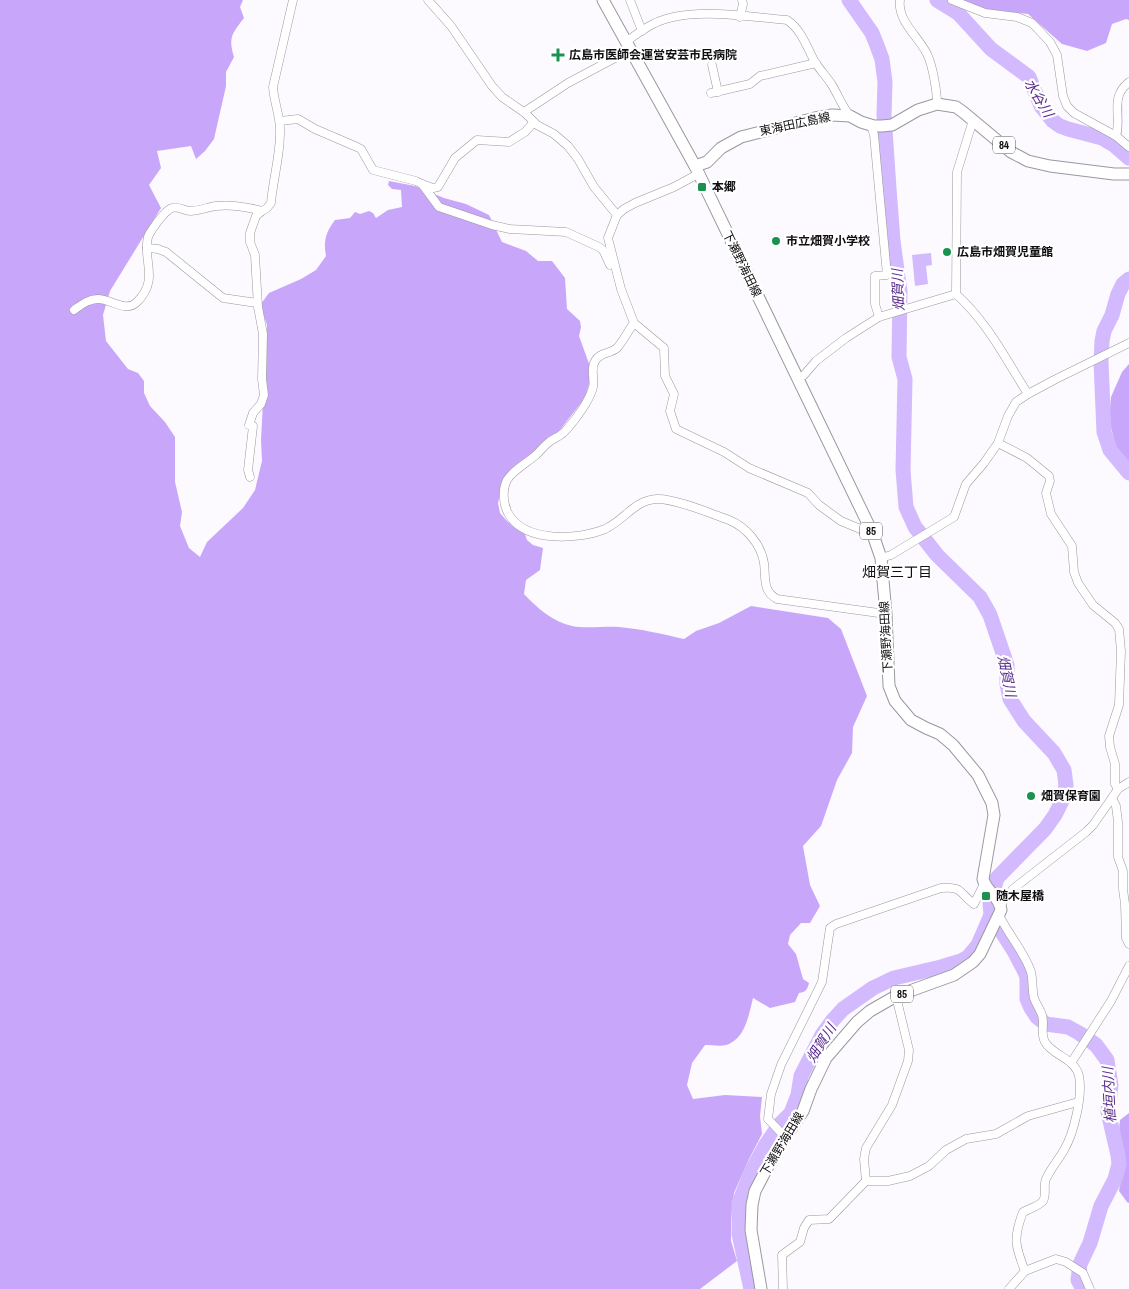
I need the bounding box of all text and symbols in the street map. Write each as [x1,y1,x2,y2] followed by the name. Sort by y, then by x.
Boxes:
[569,47,737,63] place label: 広島市医師会運営安芸市民病院
[551,48,565,62] marker: 広島市医師会運営安芸市民病院
[1020,75,1059,122] water label: 水谷川
[758,109,832,139] street label: 東海田広島線
[993,136,1015,154] road number: 84
[712,179,736,195] place label: 本郷
[696,181,708,193] marker: 本郷
[719,228,765,300] street label: 下瀬野海田線
[786,233,870,249] place label: 市立畑賀小学校
[770,235,782,247] marker: 市立畑賀小学校
[957,244,1053,260] place label: 広島市畑賀児童館
[941,246,953,258] marker: 広島市畑賀児童館
[888,267,908,311] water label: 畑賀川
[860,522,882,540] road number: 85
[862,563,932,581] district label: 畑賀三丁目
[876,601,896,673] street label: 下瀬野海田線
[994,654,1021,700] water label: 畑賀川
[1041,788,1101,804] place label: 畑賀保育園
[1025,790,1037,802] marker: 畑賀保育園
[996,888,1045,904] place label: 随木屋橋
[980,890,992,902] marker: 随木屋橋
[891,986,913,1002] road number: 85
[802,1019,841,1066] water label: 畑賀川
[1098,1065,1119,1123] water label: 植垣内川
[757,1109,807,1179] street label: 下瀬野海田線

